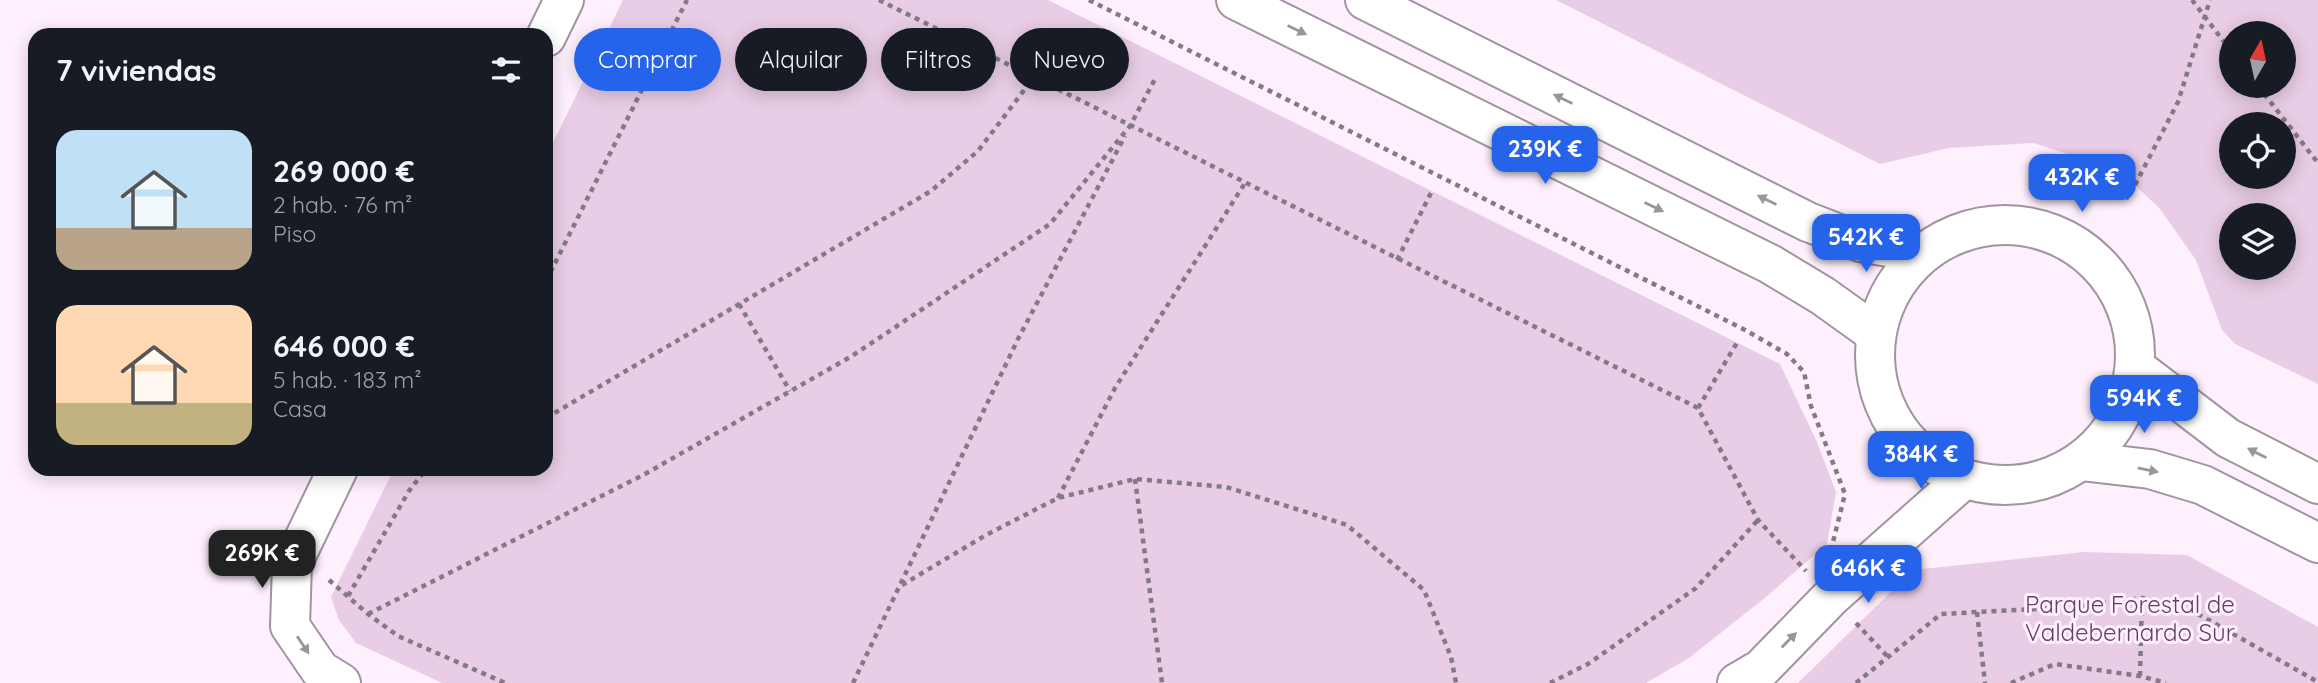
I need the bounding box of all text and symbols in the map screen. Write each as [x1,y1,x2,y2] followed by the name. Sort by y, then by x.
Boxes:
[2219,21,2296,98] north arrow
[2219,21,2296,280] map controls
[1287,25,1307,36] one-way arrow
[574,28,721,91] chip: Comprar
[735,28,867,91] chip: Alquilar
[881,28,996,91] chip: Filtros
[1010,28,1129,91] chip: Nuevo
[56,51,216,89] text: 7 viviendas
[487,51,525,89] icon: filters
[1553,93,1573,105] one-way arrow
[2219,112,2296,189] button: locate
[1488,127,1602,186] pin: 239K €
[1508,134,1582,163] text: 239K €
[273,152,415,190] text: 269 000 €
[2025,154,2139,214] pin: 432K €
[112,158,196,242] icon: home
[2045,162,2119,191] text: 432K €
[273,190,412,219] text: 2 hab. · 76 m²
[1757,195,1777,206] one-way arrow
[1645,201,1665,213] one-way arrow
[2219,203,2296,280] button: layers
[1809,215,1923,274] pin: 542K €
[273,219,316,248] text: Piso
[1828,222,1904,251] text: 542K €
[273,327,415,365] text: 646 000 €
[112,333,196,417] icon: home
[273,365,422,394] text: 5 hab. · 183 m²
[2087,376,2201,435] pin: 594K €
[2106,383,2182,412] text: 594K €
[273,394,327,423] text: Casa
[1864,432,1978,491] pin: 384K €
[1884,439,1958,468] text: 384K €
[2247,447,2267,458] one-way arrow
[2138,464,2160,475] one-way arrow
[205,530,319,590] pin: 269K €
[225,538,299,567] text: 269K €
[1811,546,1925,605] pin: 646K €
[1831,553,1905,582] text: 646K €
[2025,589,2235,647] park label: Parque Forestal de Valdebernardo Sur
[1781,632,1797,649] one-way arrow
[297,635,310,655] one-way arrow

